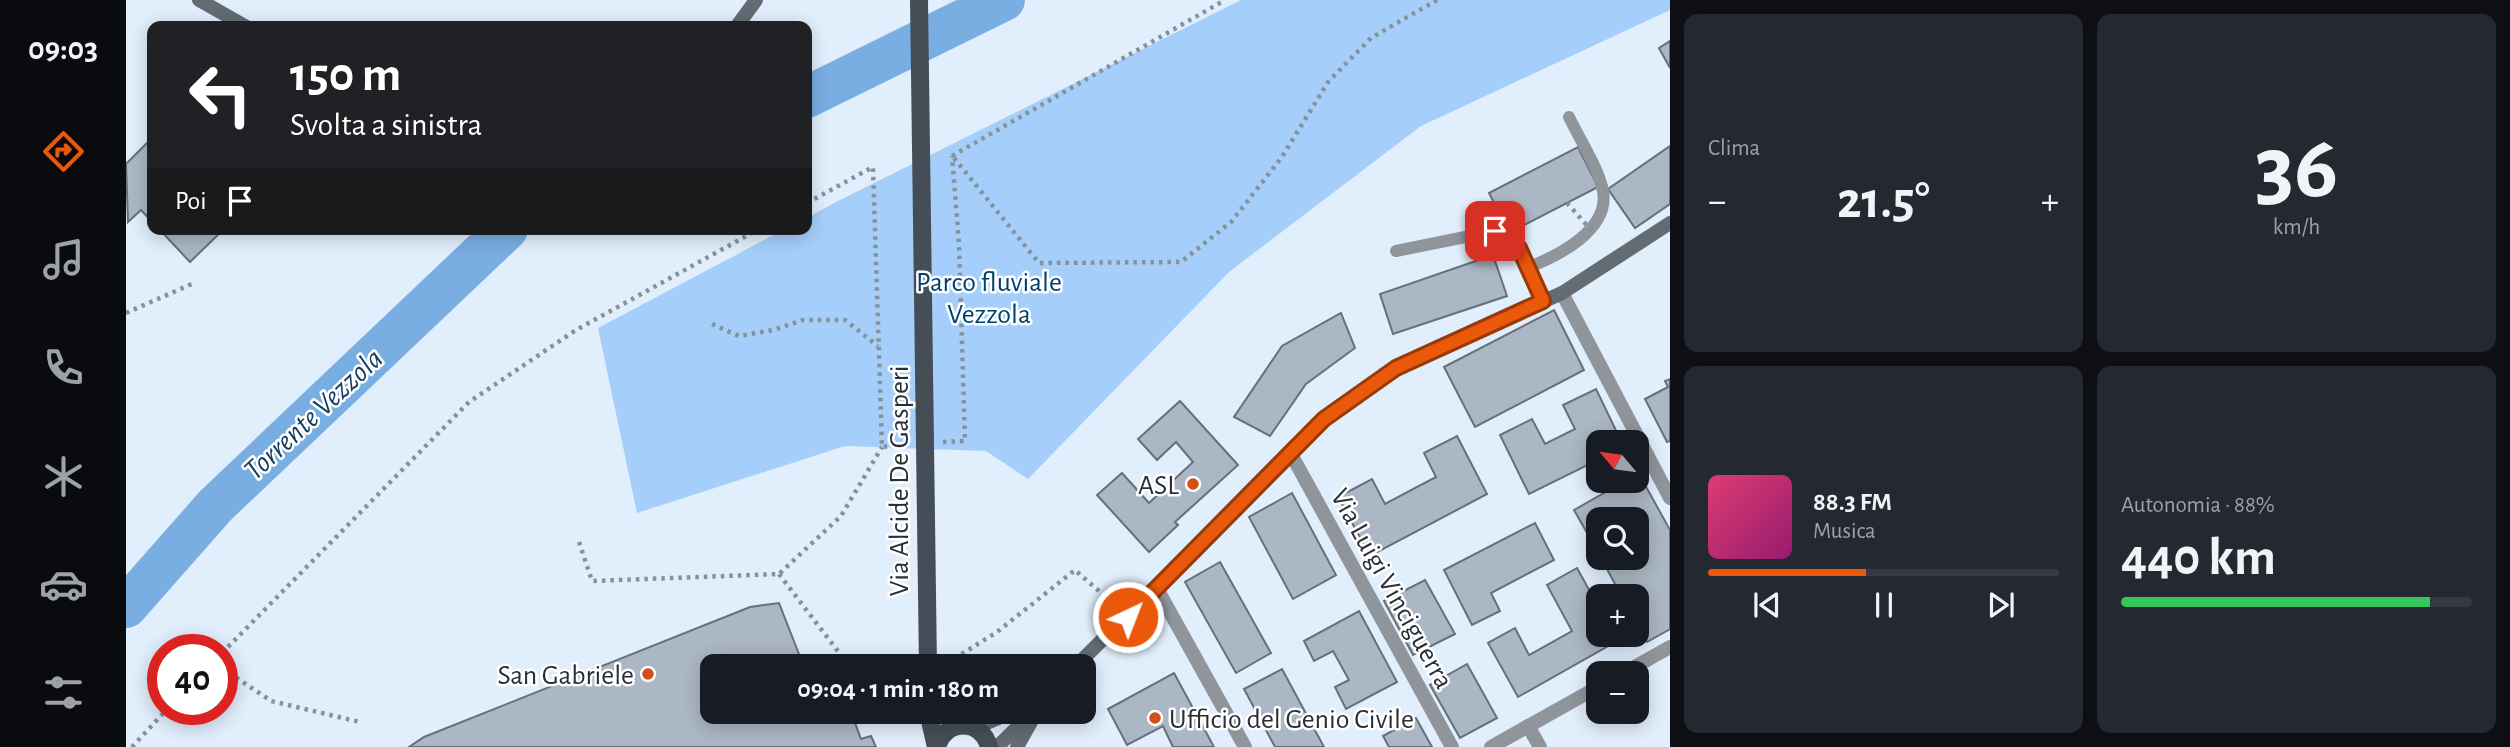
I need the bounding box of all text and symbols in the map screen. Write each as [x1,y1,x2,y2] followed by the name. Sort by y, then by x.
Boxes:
[28,33,98,65] text: 09:03
[175,49,266,140] icon: left
[290,51,401,100] text: 150 m
[290,109,482,141] text: Svolta a sinistra
[2255,123,2338,214] text: 36
[39,127,88,176] icon: directions
[1708,137,1760,160] text: Clima
[1837,175,1930,227] text: 21.5°
[221,182,259,220] icon: arrive
[1708,183,1726,221] text: −
[2041,183,2059,221] text: +
[175,188,207,214] text: Poi
[1465,201,1525,261] pin
[1476,212,1514,250] icon: arrive
[2273,216,2320,239] text: km/h
[39,235,88,284] icon: music
[916,269,1062,329] park label: Parco fluviale Vezzola
[39,343,88,392] icon: phone
[239,343,389,486] water label: Torrente Vezzola
[886,365,914,597] street label: Via Alcide De Gasperi
[1586,430,1648,494] north arrow
[1586,430,1649,724] map controls
[39,452,88,501] icon: climate
[1138,472,1179,500] place label: ASL
[1185,476,1201,492] marker: ASL
[1325,484,1458,694] street label: Via Luigi Vinciguerra
[1813,489,1892,515] text: 88.3 FM
[2121,494,2275,517] text: Autonomia · 88%
[1586,507,1649,570] button: search
[1813,520,1876,543] text: Musica
[2121,532,2276,584] text: 440 km
[39,560,88,609] icon: car
[1091,580,1165,654] position arrow
[1586,584,1649,647] button: +
[1748,586,1786,624] icon: previous
[1865,586,1903,624] icon: pause
[1982,586,2020,624] icon: next
[147,634,238,725] speed limit sign: 40
[1586,661,1649,724] button: −
[497,662,634,690] place label: San Gabriele
[640,666,656,682] marker: San Gabriele
[39,668,88,717] icon: filters
[797,676,999,702] text: 09:04 · 1 min · 180 m
[1169,706,1414,734] place label: Ufficio del Genio Civile
[1147,710,1163,726] marker: Ufficio del Genio Civile

